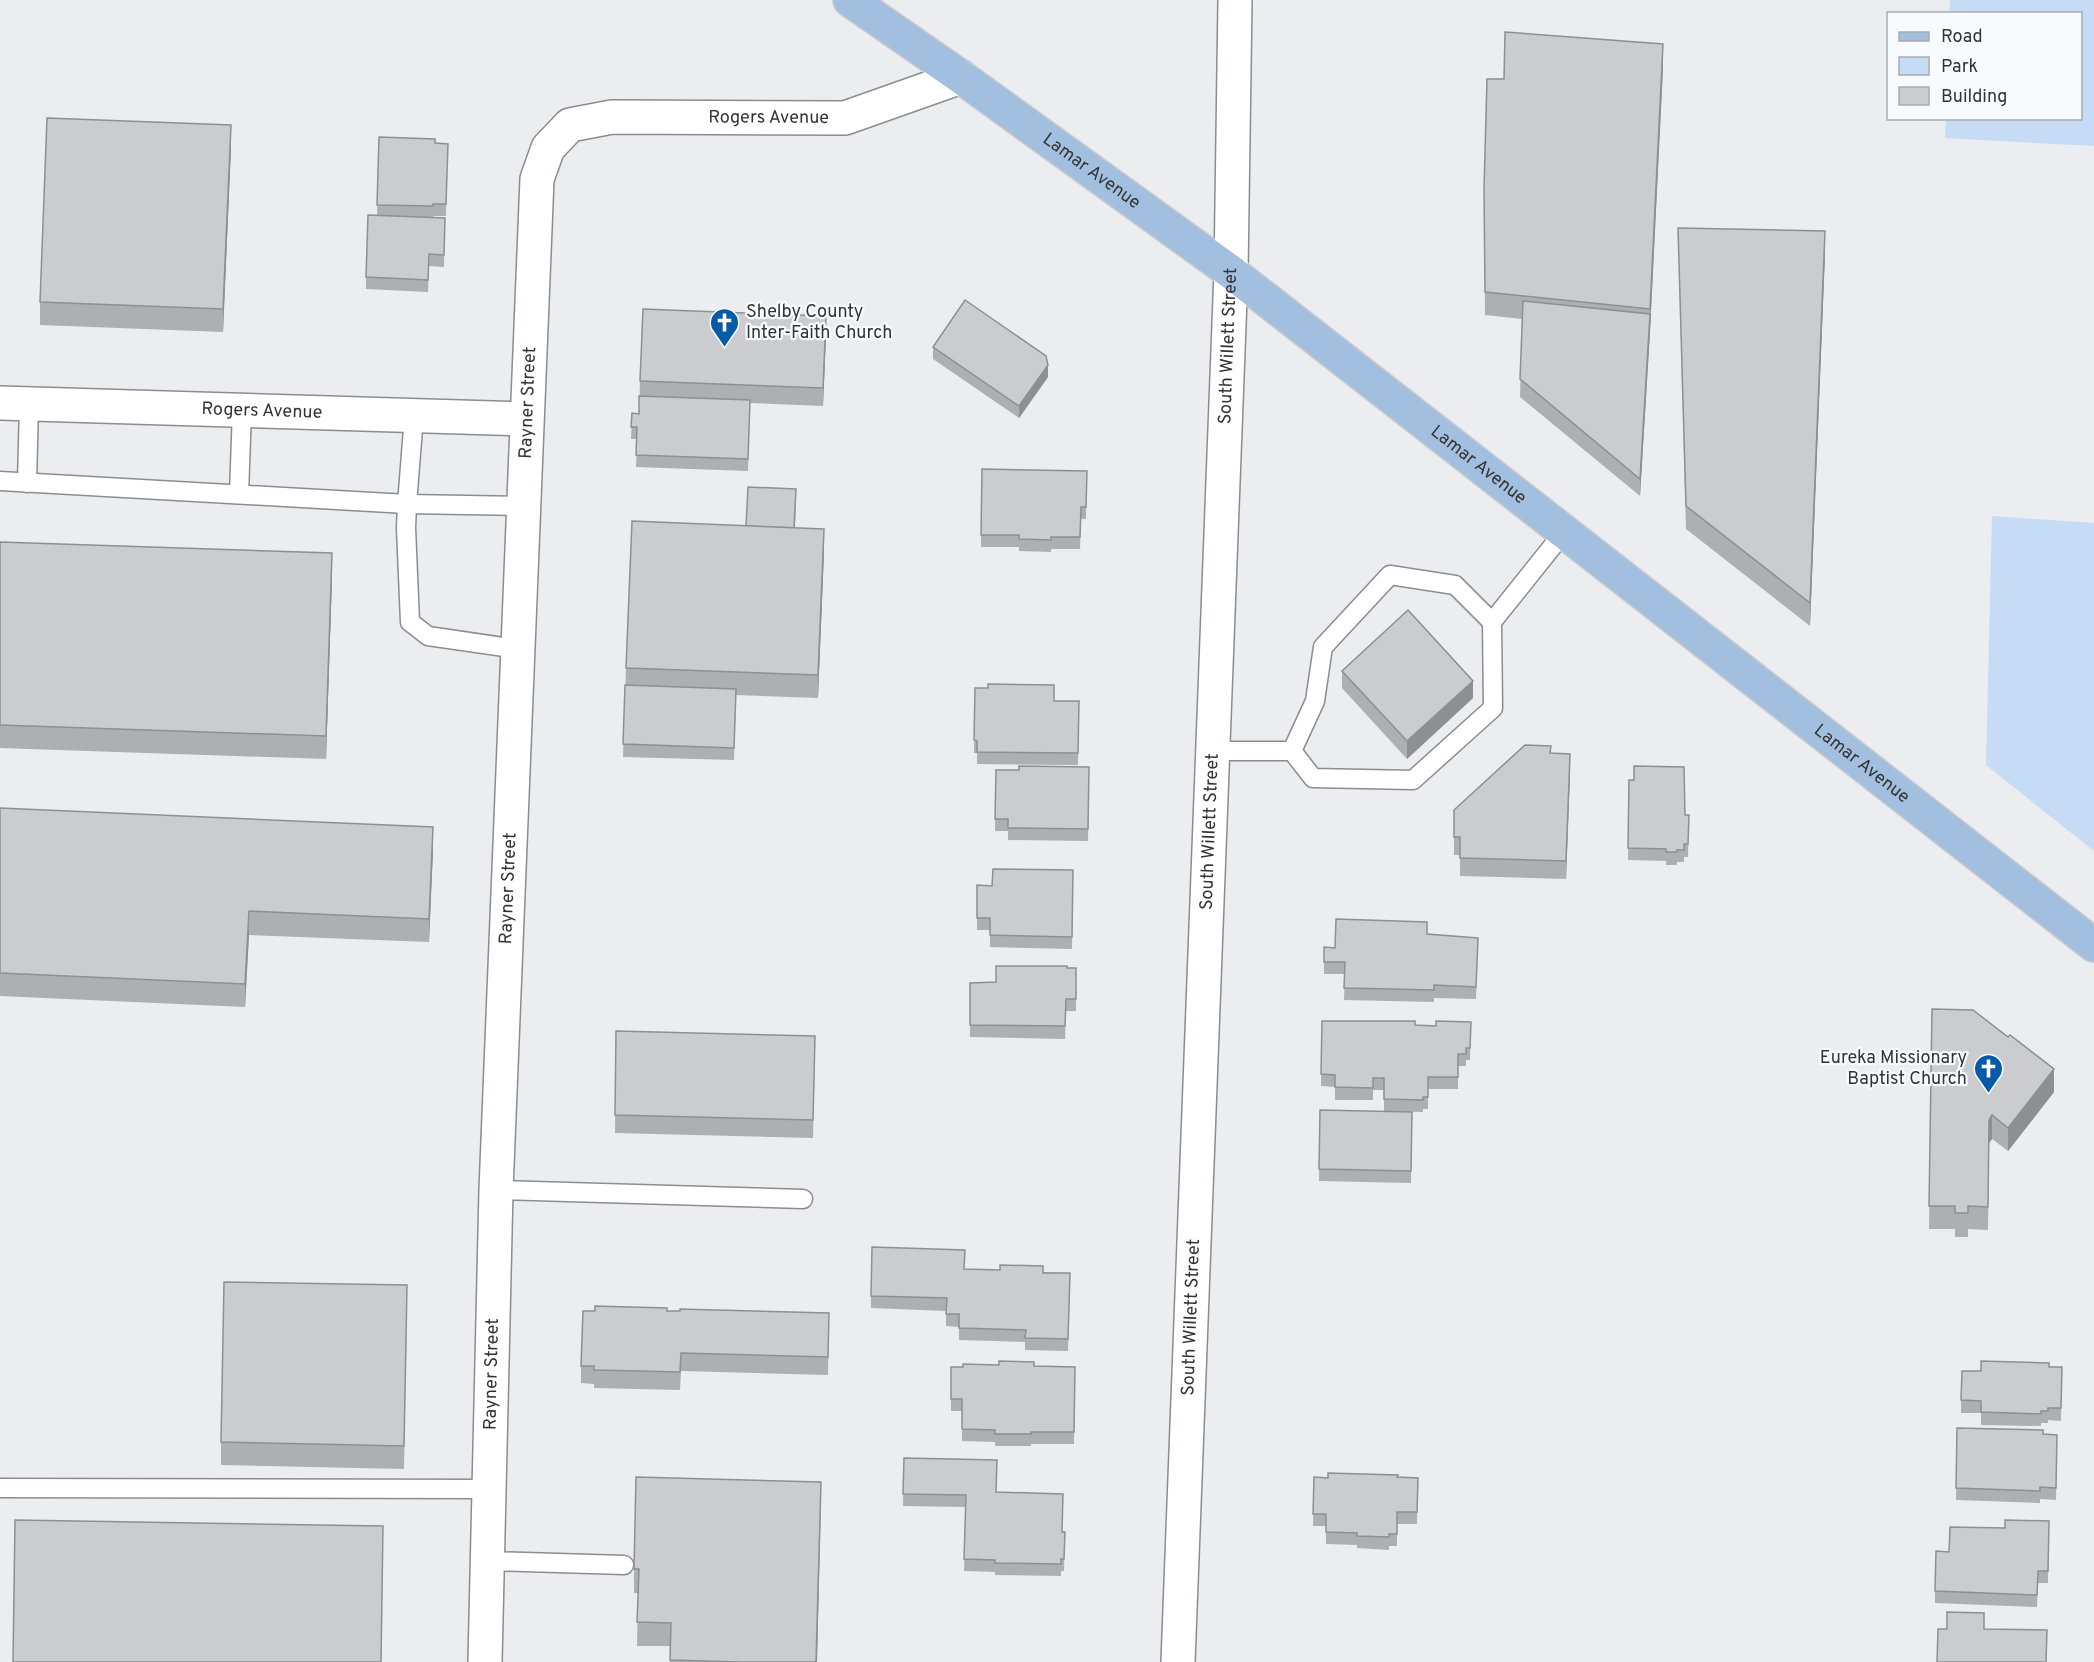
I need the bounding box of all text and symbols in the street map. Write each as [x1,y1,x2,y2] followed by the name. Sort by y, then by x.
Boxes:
[1887,12,2082,120] legend
[1941,26,1983,49] text: Road
[1941,56,1978,79] text: Park
[1941,86,2007,109] text: Building
[708,106,829,129] street label: Rogers Avenue
[1038,128,1145,214] street label: Lamar Avenue
[1214,267,1243,425] street label: South Willett Street
[746,301,892,345] place label: Shelby County Inter-Faith Church
[709,306,741,348] church icon: Shelby County Inter-Faith Church
[514,346,542,459] street label: Rayner Street
[201,398,323,424] street label: Rogers Avenue
[1426,420,1531,510] street label: Lamar Avenue
[1809,719,1914,808] street label: Lamar Avenue
[1195,753,1224,910] street label: South Willett Street
[494,832,522,945] street label: Rayner Street
[1820,1047,1967,1091] place label: Eureka Missionary Baptist Church
[1972,1052,2004,1094] church icon: Eureka Missionary Baptist Church
[1177,1238,1206,1396] street label: South Willett Street
[479,1318,505,1430] street label: Rayner Street

